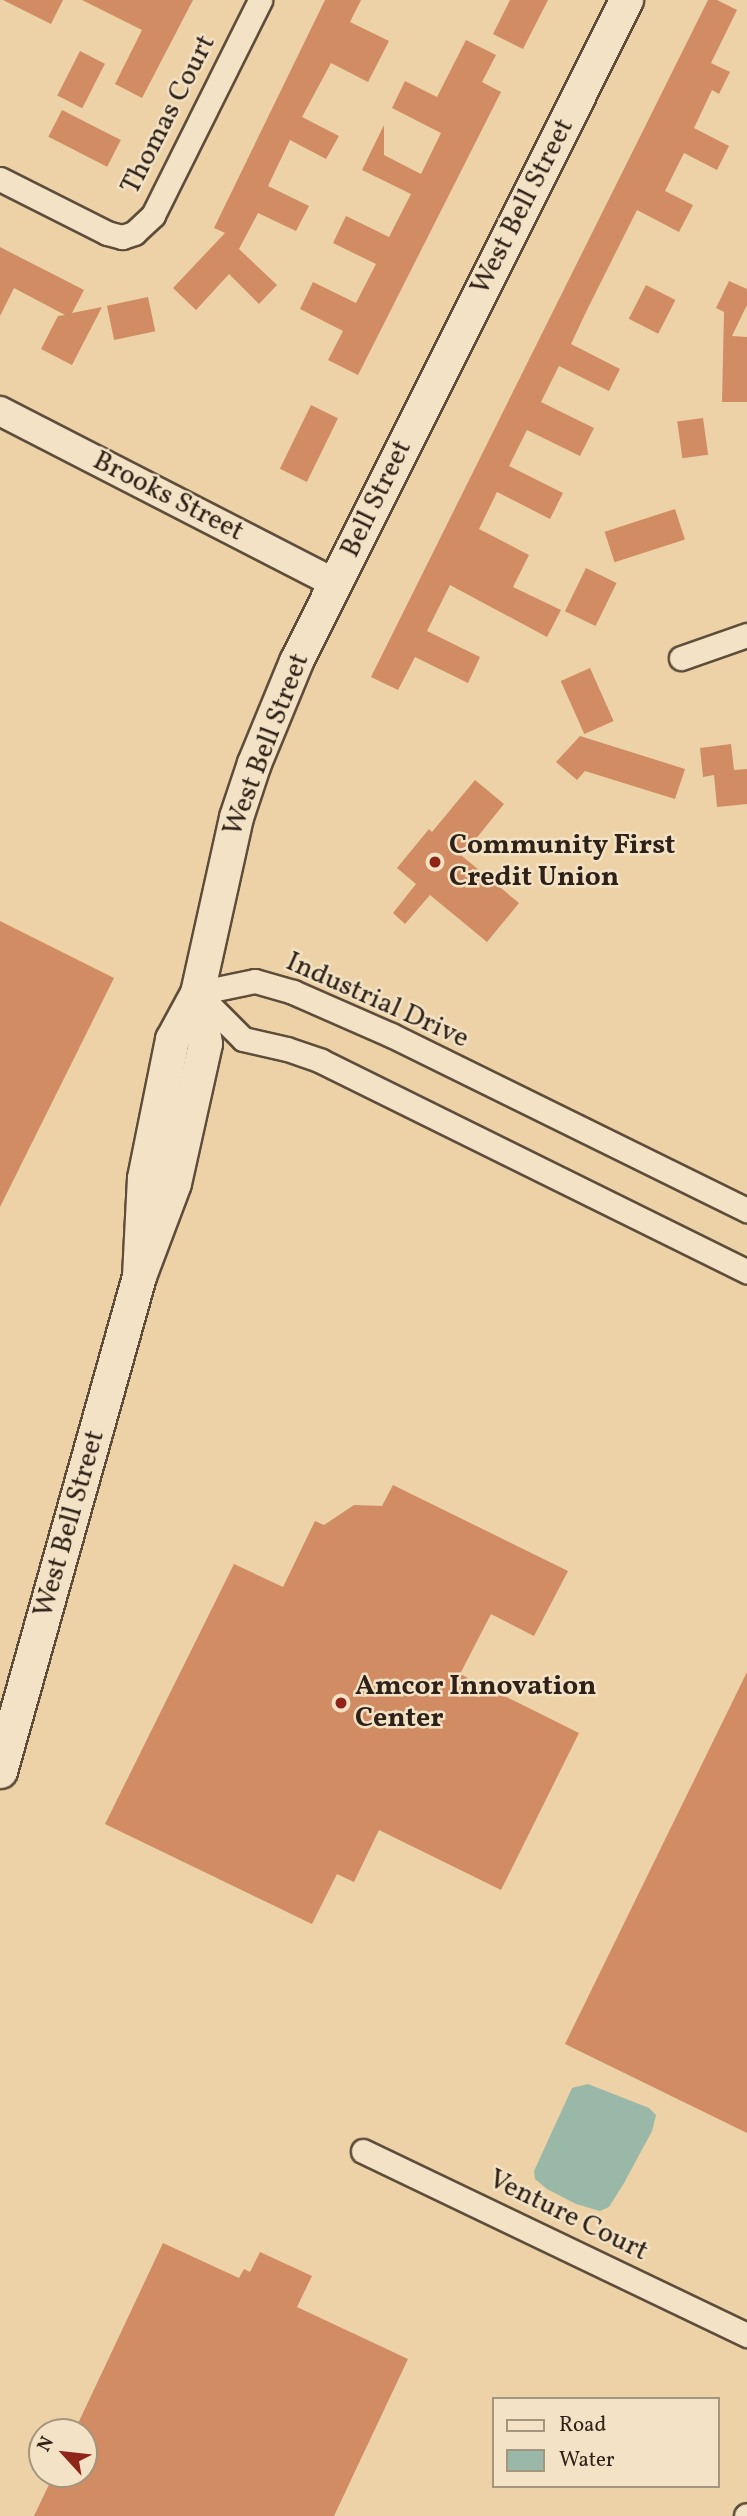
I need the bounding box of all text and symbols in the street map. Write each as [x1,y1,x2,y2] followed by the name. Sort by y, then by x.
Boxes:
[114,30,224,200] street label: Thomas Court
[464,113,582,301] street label: West Bell Street
[334,435,420,563] street label: Bell Street
[87,445,249,549] street label: Brooks Street
[217,649,317,841] street label: West Bell Street
[449,829,676,895] place label: Community First Credit Union
[427,854,443,870] marker: Community First Credit Union
[280,946,474,1056] street label: Industrial Drive
[27,1427,113,1621] street label: West Bell Street
[355,1670,597,1736] place label: Amcor Innovation Center
[333,1695,349,1711] marker: Amcor Innovation Center
[483,2163,653,2269] street label: Venture Court
[491,2397,719,2488] legend
[559,2411,606,2440] text: Road
[28,2418,98,2488] north arrow
[31,2432,61,2456] text: N
[559,2446,615,2475] text: Water

